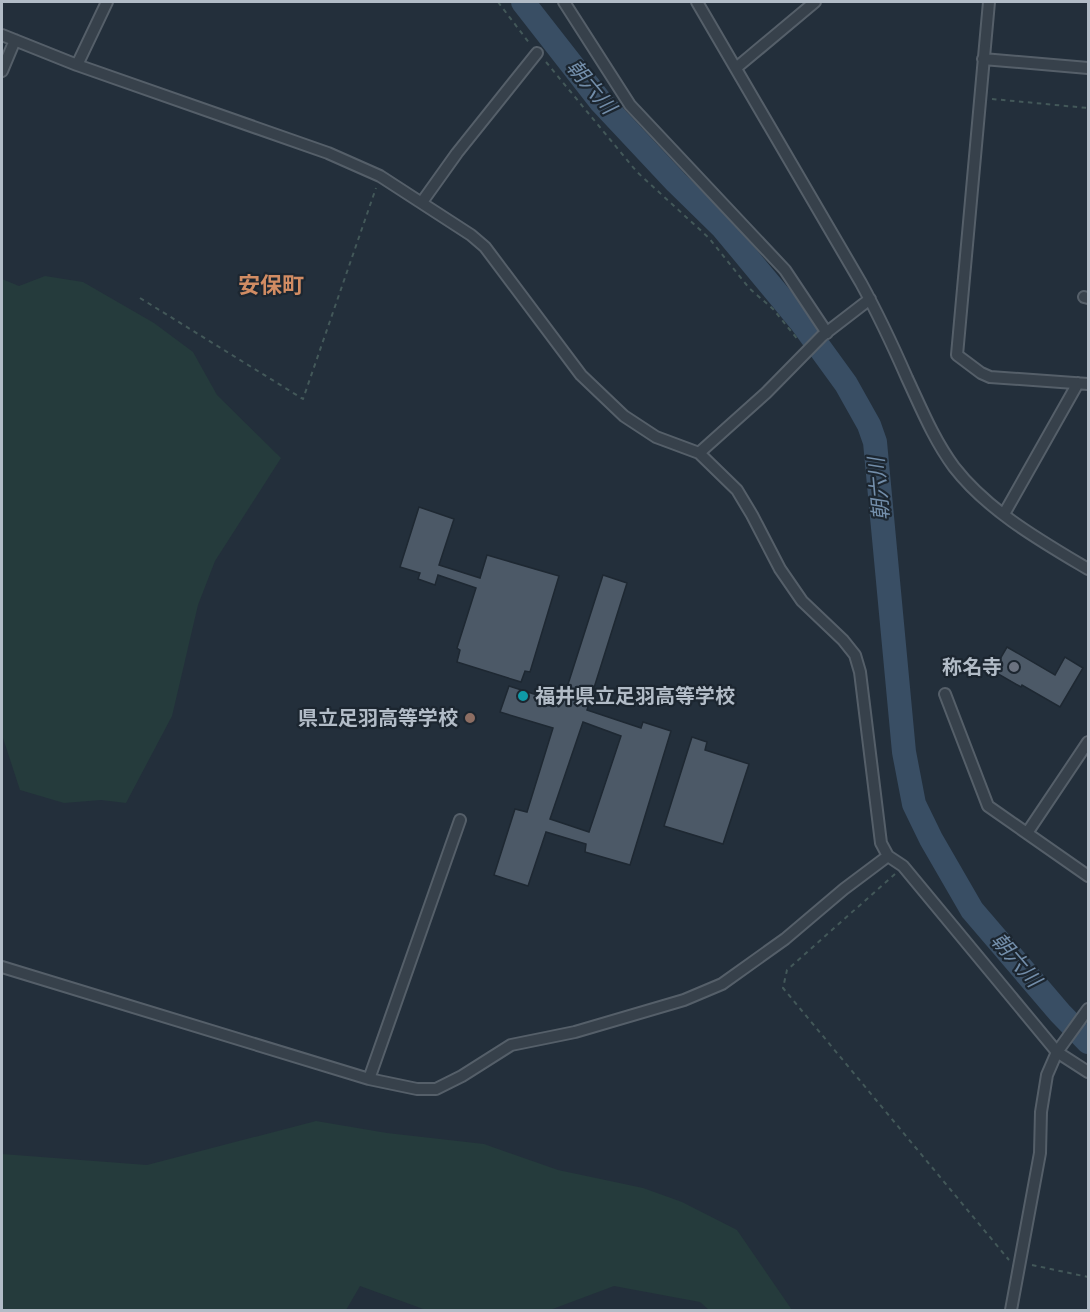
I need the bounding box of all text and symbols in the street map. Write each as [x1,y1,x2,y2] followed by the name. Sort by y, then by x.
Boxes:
[562,55,622,120] water label: 朝六川
[238,273,304,299] district label: 安保町
[864,455,894,521] water label: 朝六川
[942,656,1002,679] place label: 称名寺
[1007,660,1021,674] marker: 称名寺
[535,685,735,708] place label: 福井県立足羽高等学校
[516,689,530,703] marker: 福井県立足羽高等学校
[298,707,458,730] place label: 県立足羽高等学校
[463,711,477,725] marker: 県立足羽高等学校
[986,928,1047,993] water label: 朝六川

